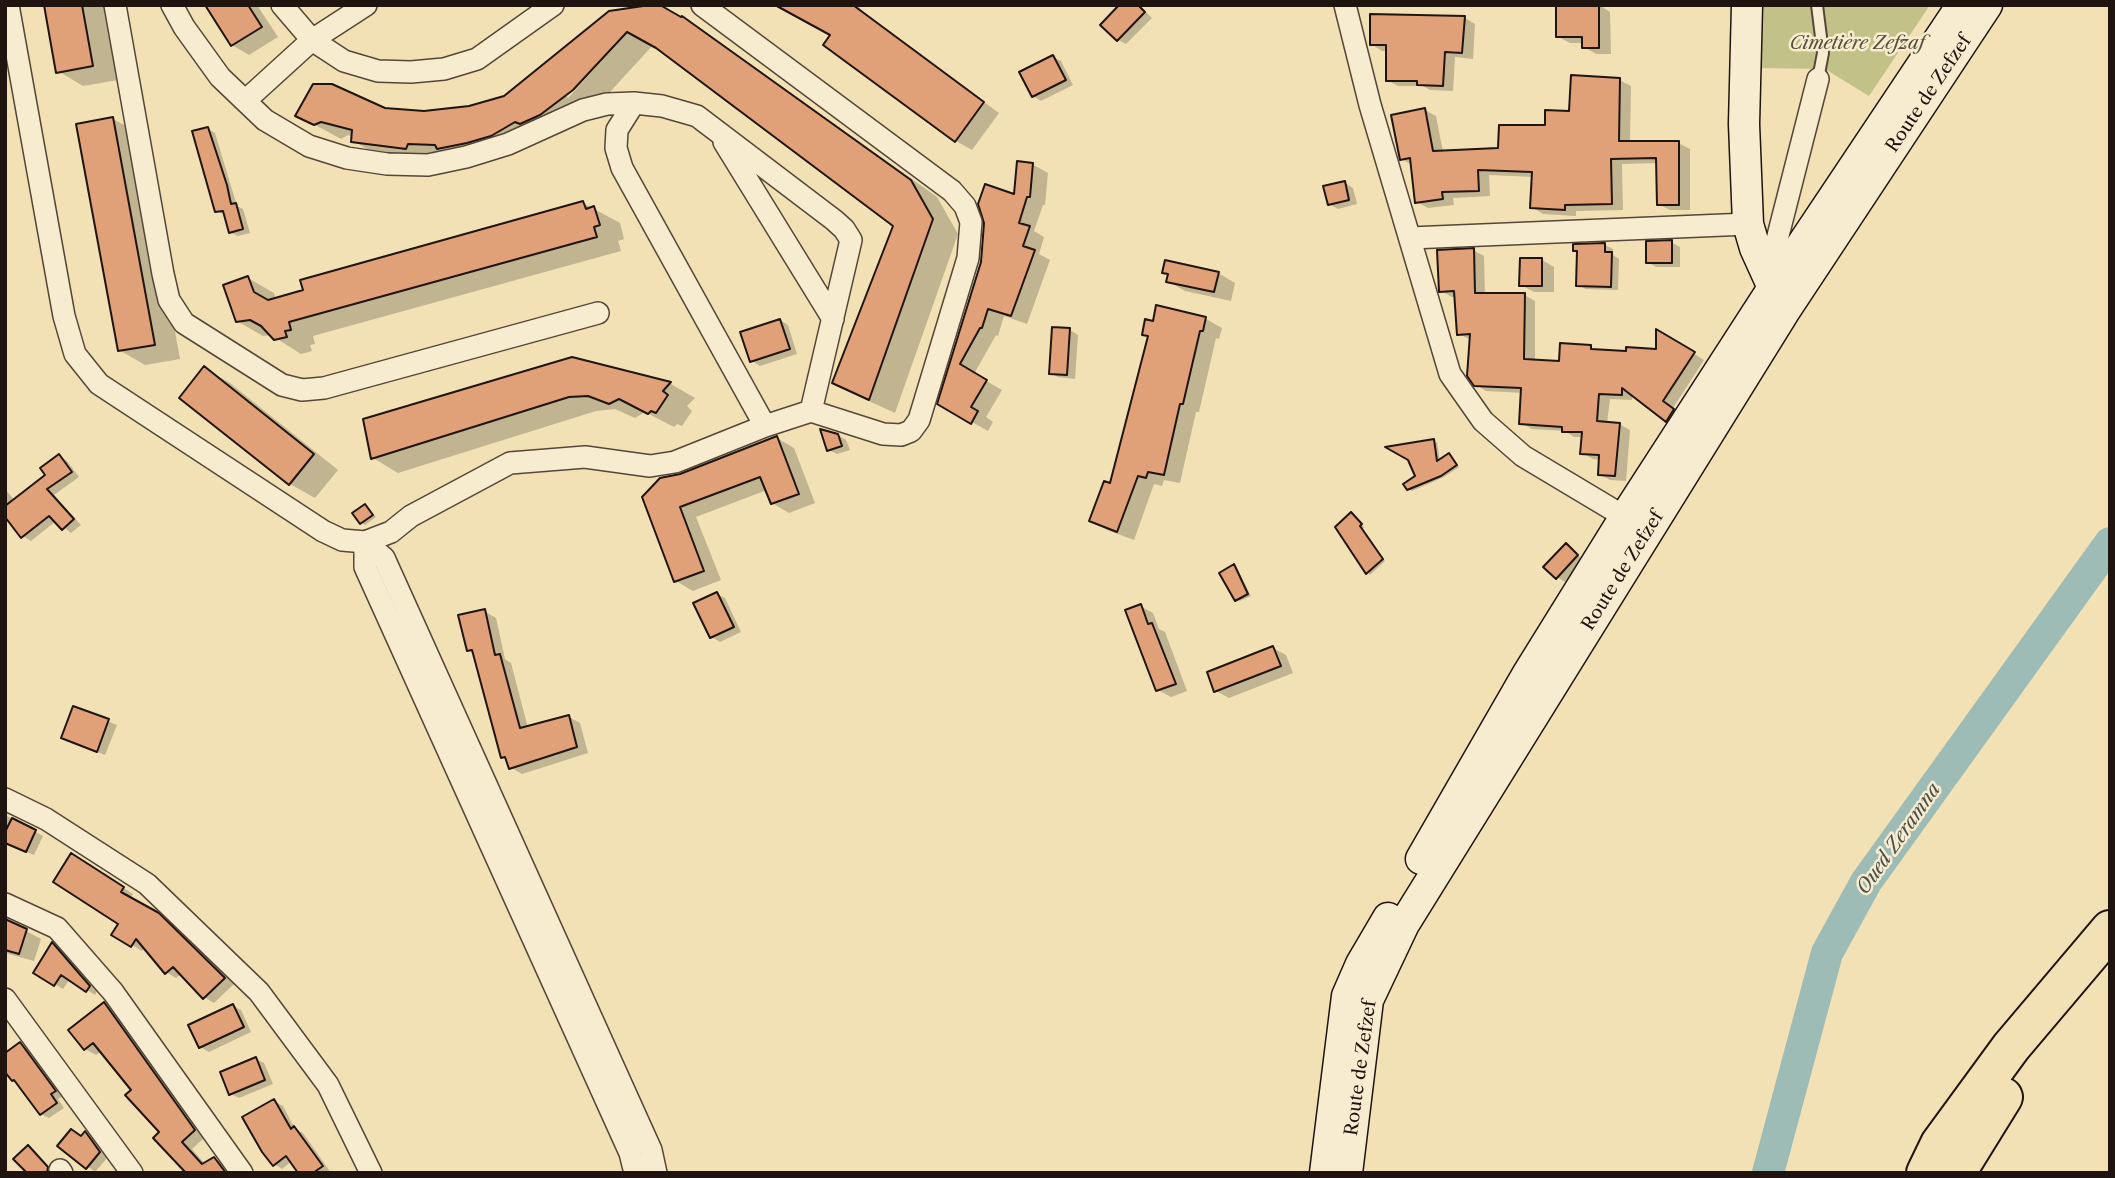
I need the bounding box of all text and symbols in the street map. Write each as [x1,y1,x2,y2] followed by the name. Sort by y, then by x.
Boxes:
[1882,31,1976,157] street label: Route de Zefzef
[1790,33,1924,55] park label: Cimetière Zefzaf
[1578,507,1668,635] street label: Route de Zefzef
[1852,779,1946,899] water label: Oued Zeramna
[1341,999,1381,1137] street label: Route de Zefzef

